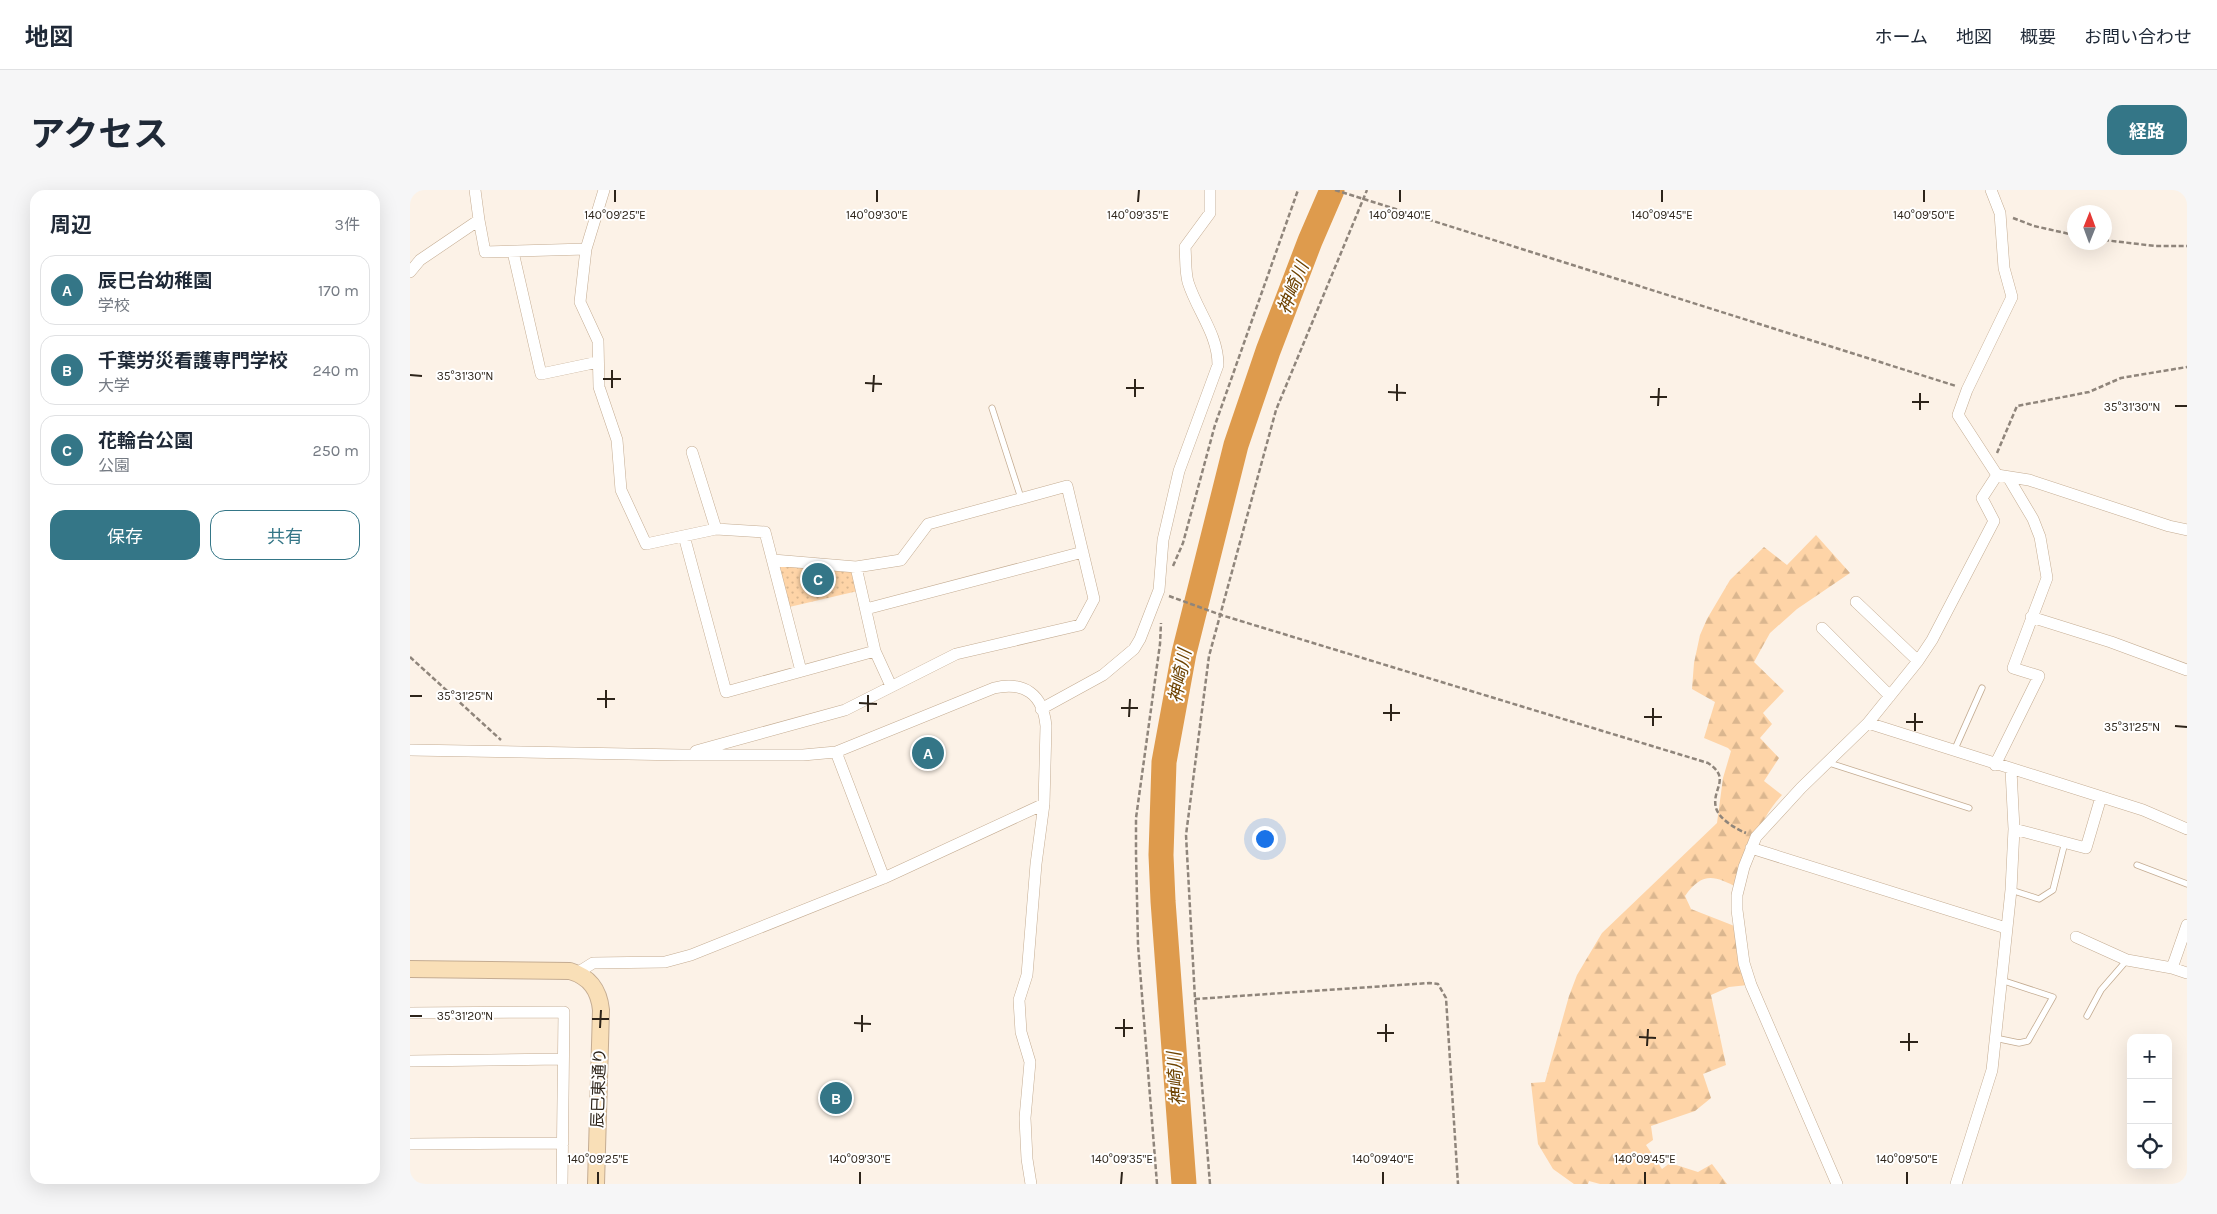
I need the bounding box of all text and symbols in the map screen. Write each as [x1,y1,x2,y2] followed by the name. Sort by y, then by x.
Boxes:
[25,23,73,51] text: 地図
[1875,26,1928,48] text: ホーム
[1956,26,1992,48] text: 地図
[2020,26,2056,48] text: 概要
[2084,26,2192,48] text: お問い合わせ
[2107,105,2187,155] button: 経路
[30,114,168,155] text: アクセス
[2067,205,2112,250] north arrow
[584,208,646,222] text: 140°09'25"E
[846,208,908,222] text: 140°09'30"E
[1107,208,1169,222] text: 140°09'35"E
[1369,208,1431,222] text: 140°09'40"E
[1631,208,1693,222] text: 140°09'45"E
[1893,208,1955,222] text: 140°09'50"E
[50,213,92,237] text: 周辺
[335,215,360,234] text: 3件
[1273,257,1314,317] water label: 神崎川
[98,270,212,292] text: 辰巳台幼稚園
[62,281,72,300] text: A
[318,281,359,300] text: 170 m
[98,296,130,315] text: 学校
[98,350,288,372] text: 千葉労災看護専門学校
[62,361,72,380] text: B
[313,361,359,380] text: 240 m
[437,369,493,383] text: 35°31'30"N
[98,376,130,395] text: 大学
[2104,400,2160,414] text: 35°31'30"N
[98,430,193,452] text: 花輪台公園
[62,441,72,460] text: C
[312,441,359,460] text: 250 m
[98,456,130,475] text: 公園
[50,510,200,560] button: 保存
[210,510,360,560] button: 共有
[802,560,834,598] pin: C
[1164,645,1196,705] water label: 神崎川
[437,689,493,703] text: 35°31'25"N
[2104,720,2160,734] text: 35°31'25"N
[912,734,944,772] pin: A
[1252,826,1278,852] your location
[437,1009,493,1023] text: 35°31'20"N
[2127,1034,2172,1169] map controls
[2127,1034,2172,1079] button: +
[588,1048,609,1128] street label: 辰巳東通り
[1163,1049,1189,1107] water label: 神崎川
[820,1079,852,1117] pin: B
[2127,1079,2172,1124] button: −
[2127,1124,2172,1169] button: locate
[567,1152,629,1166] text: 140°09'25"E
[829,1152,891,1166] text: 140°09'30"E
[1091,1152,1153,1166] text: 140°09'35"E
[1352,1152,1414,1166] text: 140°09'40"E
[1614,1152,1676,1166] text: 140°09'45"E
[1876,1152,1938,1166] text: 140°09'50"E

